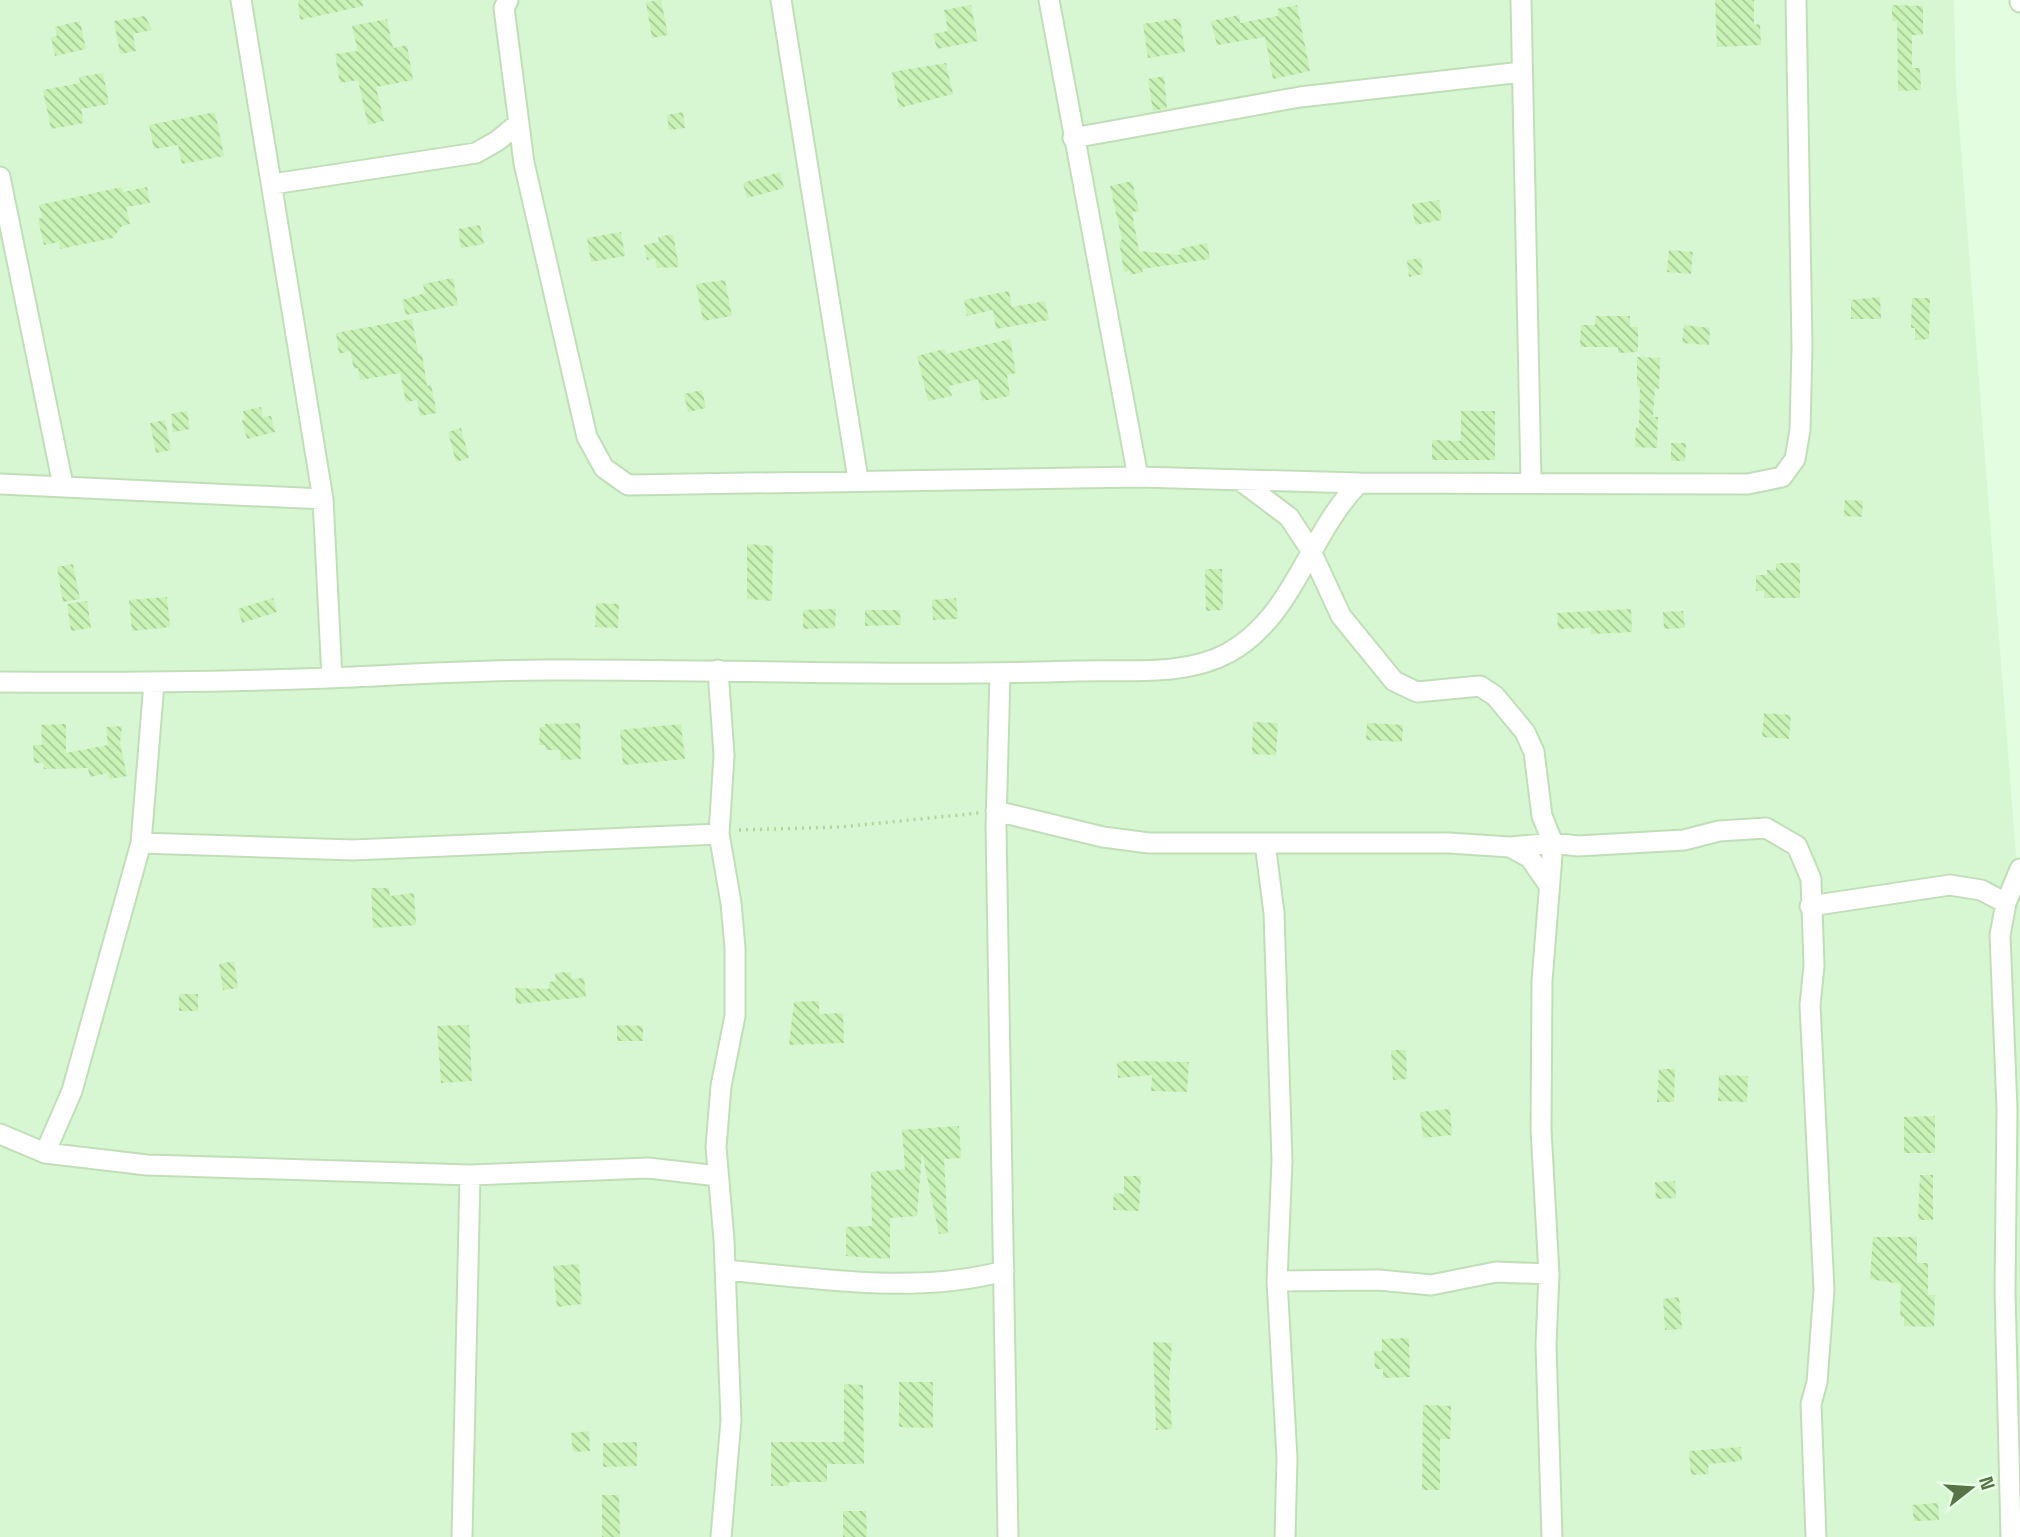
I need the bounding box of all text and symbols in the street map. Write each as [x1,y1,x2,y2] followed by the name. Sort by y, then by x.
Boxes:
[1936,1453,2006,1523] north arrow
[1973,1473,2001,1493] text: N

